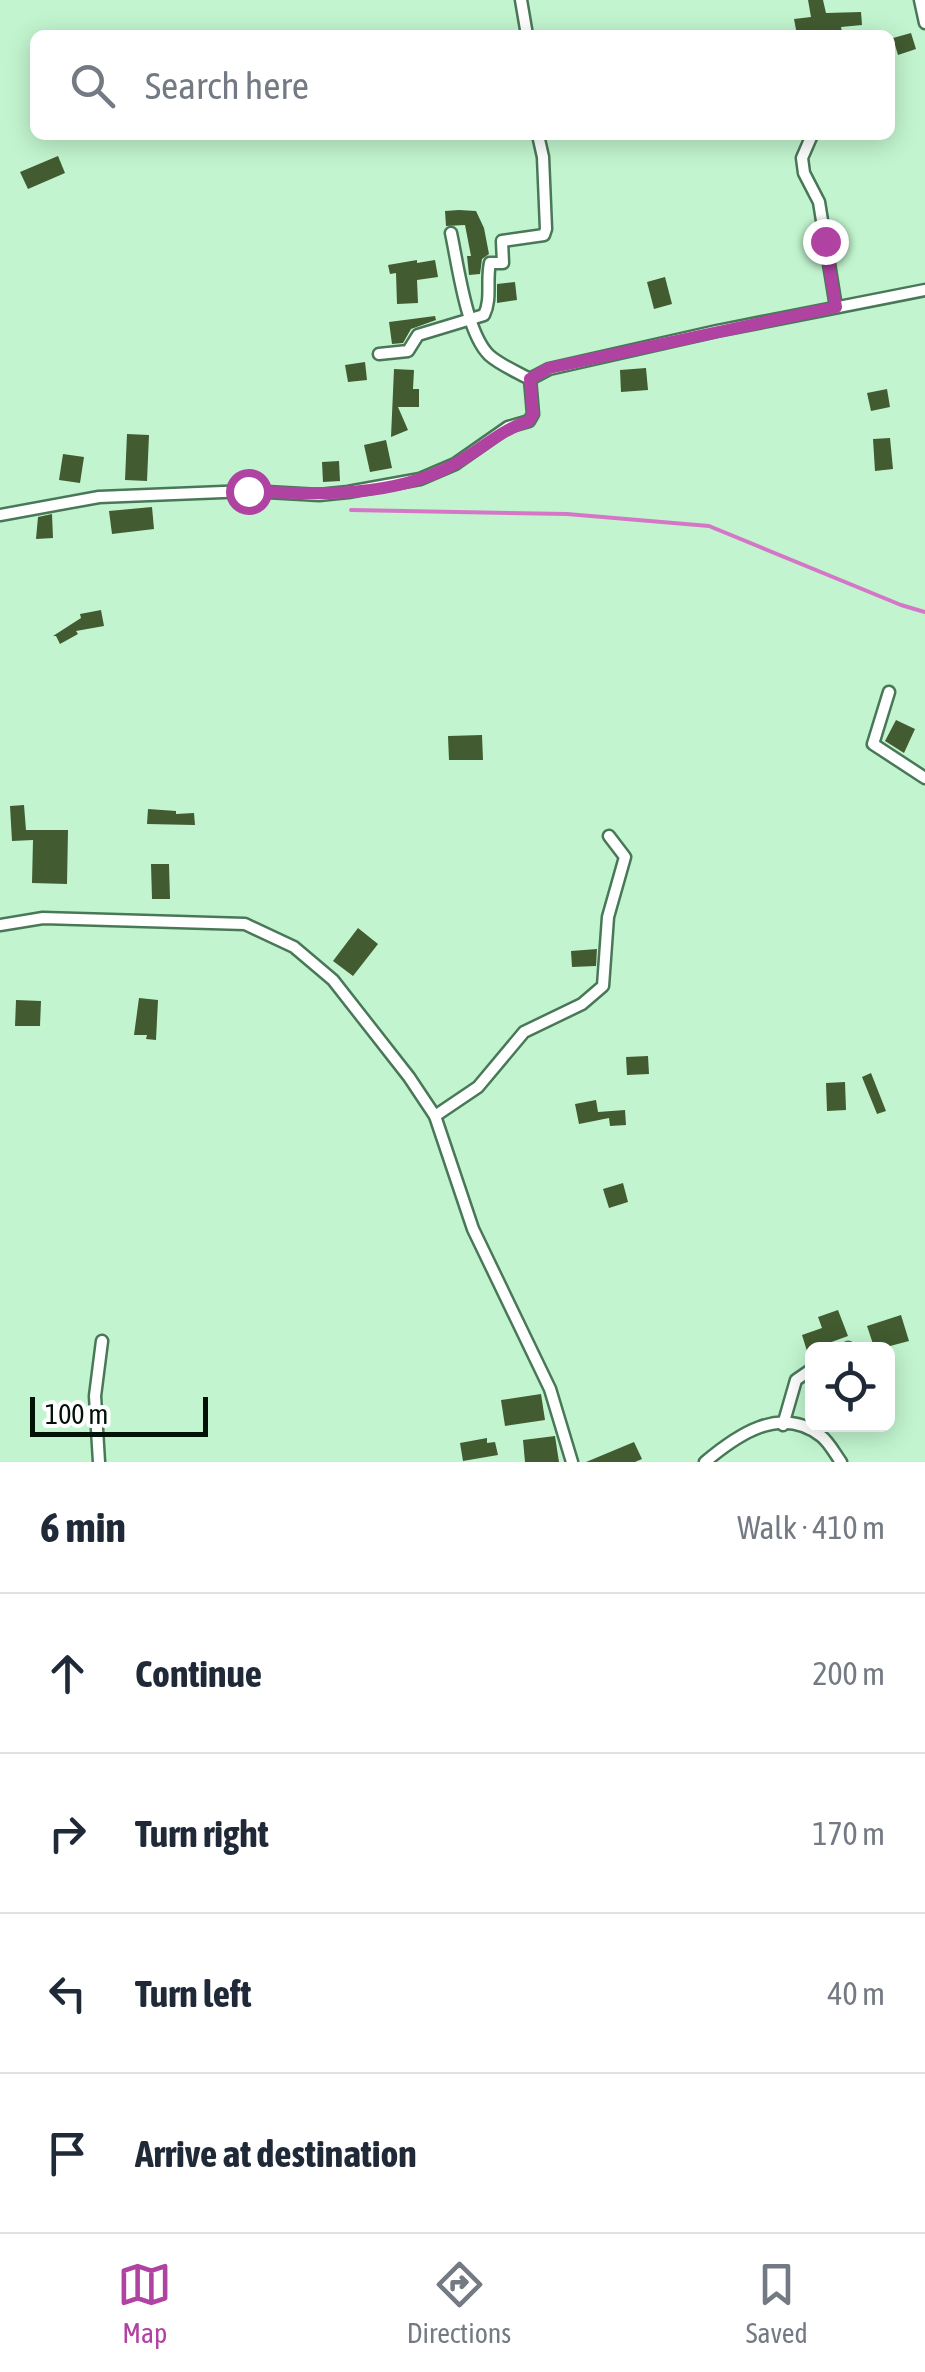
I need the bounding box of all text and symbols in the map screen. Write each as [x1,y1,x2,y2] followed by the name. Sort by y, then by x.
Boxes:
[30,30,895,140] search box
[65,58,120,113] icon: search
[145,64,309,107] text: Search here
[803,219,849,265] route end
[226,469,272,515] route start
[805,1342,895,1432] map controls
[805,1342,895,1432] button: locate
[30,1392,208,1436] scale bar
[45,1398,108,1430] text: 100 m
[40,1503,126,1551] text: 6 min
[737,1509,885,1546] text: Walk · 410 m
[40,1646,95,1701] icon: ahead
[135,1652,262,1695] text: Continue
[812,1655,885,1692] text: 200 m
[40,1806,95,1861] icon: right
[135,1812,269,1855] text: Turn right
[812,1815,885,1852] text: 170 m
[40,1966,95,2021] icon: left
[135,1972,251,2015] text: Turn left
[827,1975,885,2012] text: 40 m
[40,2126,95,2181] icon: arrive
[135,2132,417,2175] text: Arrive at destination
[117,2257,172,2349] tab: Map
[407,2257,511,2349] tab: Directions
[746,2257,808,2349] tab: Saved

